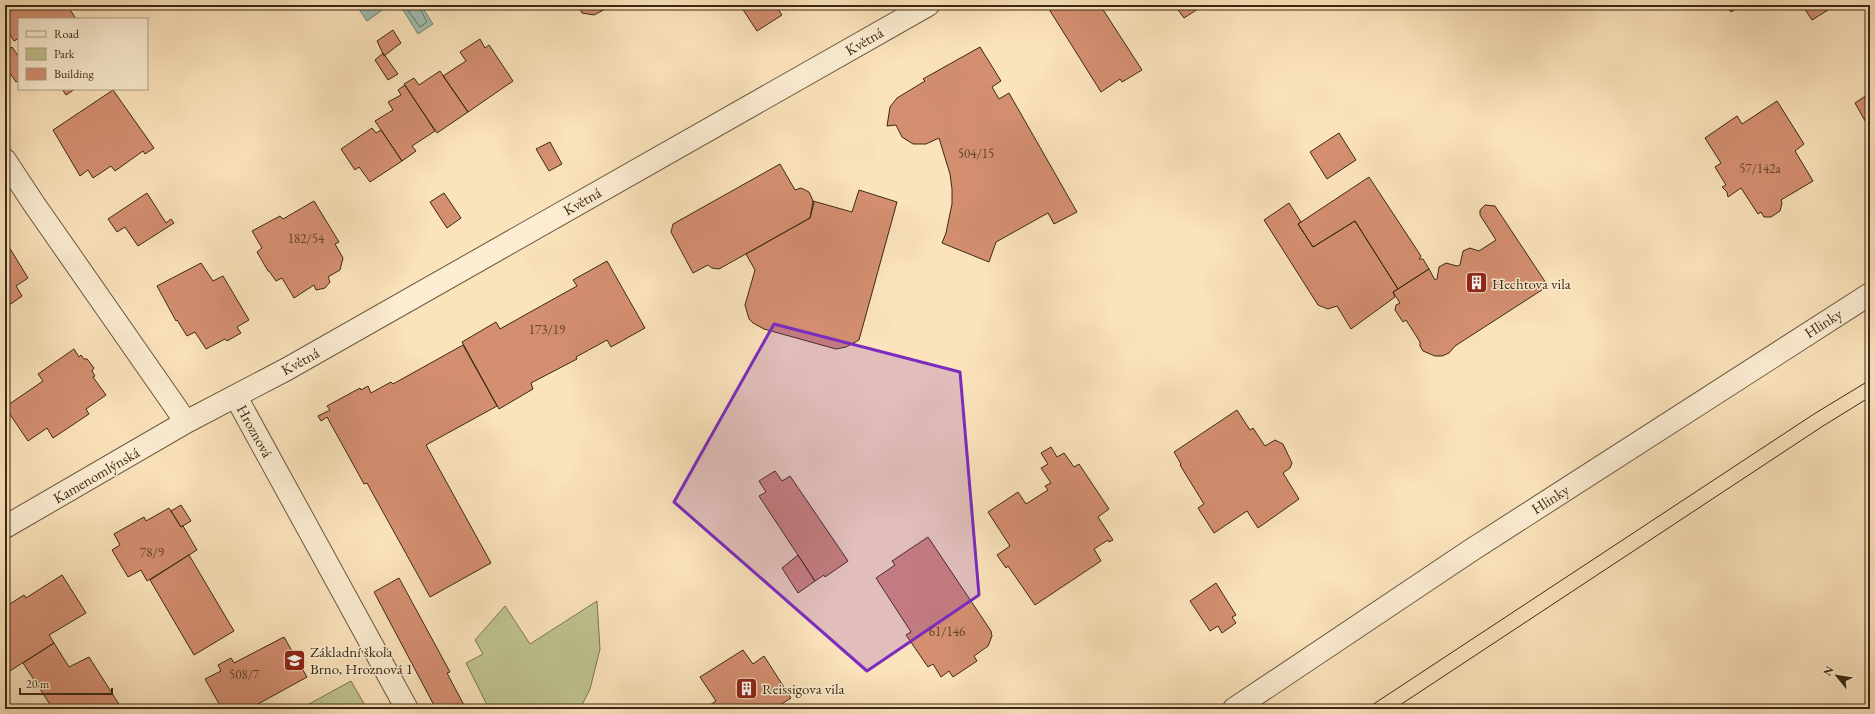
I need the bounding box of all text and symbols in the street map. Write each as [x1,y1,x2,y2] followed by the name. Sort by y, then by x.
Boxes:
[18,18,148,90] legend
[842,23,886,59] street label: Květná
[54,26,80,42] text: Road
[54,46,75,62] text: Park
[54,66,95,82] text: Building
[958,145,994,162] house number: 504/15
[1739,160,1782,177] house number: 57/142a
[560,183,604,219] street label: Květná
[288,230,325,247] house number: 182/54
[1464,270,1490,296] building icon: Hechtova vila
[1492,274,1571,293] place label: Hechtova vila
[1801,304,1846,342] street label: Hlinky
[529,321,566,338] house number: 173/19
[278,343,322,379] street label: Květná
[233,401,277,461] street label: Hroznová
[49,443,143,507] street label: Kamenomlýnská
[1528,480,1573,518] street label: Hlinky
[140,544,165,561] house number: 78/9
[929,623,965,640] house number: 61/146
[310,642,413,678] place label: Základní škola Brno, Hroznová 1
[281,647,307,673] school or university icon: Základní škola Brno, Hroznová 1
[1817,656,1857,696] north arrow
[1820,664,1837,678] text: N
[229,666,260,683] house number: 508/7
[20,670,112,696] scale bar
[733,675,759,701] building icon: Reissigova vila
[26,676,50,692] text: 20 m
[762,679,844,698] place label: Reissigova vila

